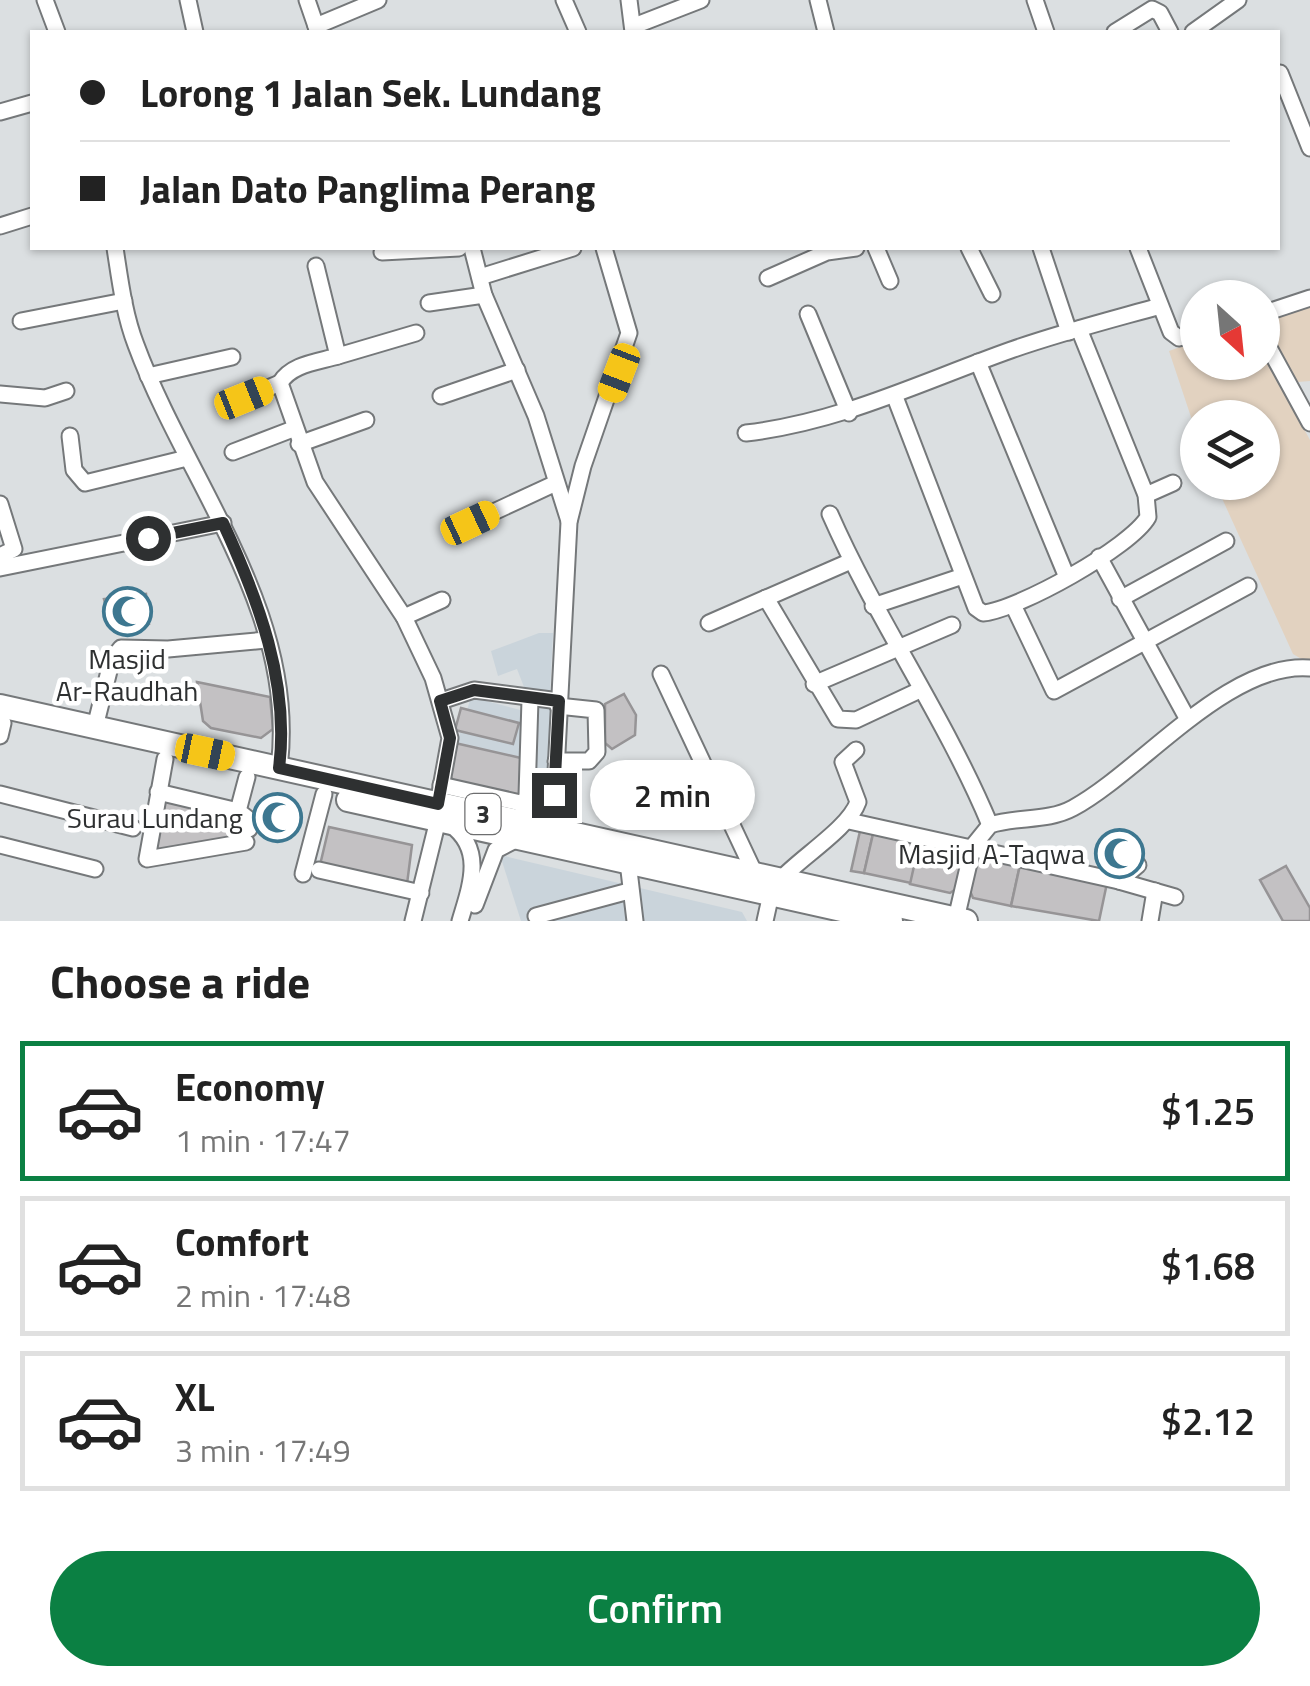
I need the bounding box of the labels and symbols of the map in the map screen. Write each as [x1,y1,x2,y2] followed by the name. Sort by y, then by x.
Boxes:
[1180,280,1280,380] north arrow
[594,340,644,406] car
[211,373,277,423] car
[436,497,504,549] car
[126,516,171,561] route start
[101,585,153,637] mosque icon: Masjid Ar-Raudhah
[56,637,198,712] place label: Masjid Ar-Raudhah
[173,731,237,773] car
[589,760,754,830] callout: 2 min
[532,773,577,818] route end
[252,791,304,843] mosque icon: Surau Lundang
[466,794,500,834] road number: 3
[67,796,243,839] place label: Surau Lundang
[1094,827,1146,879] mosque icon: Masjid A-Taqwa
[898,832,1085,875] place label: Masjid A-Taqwa

